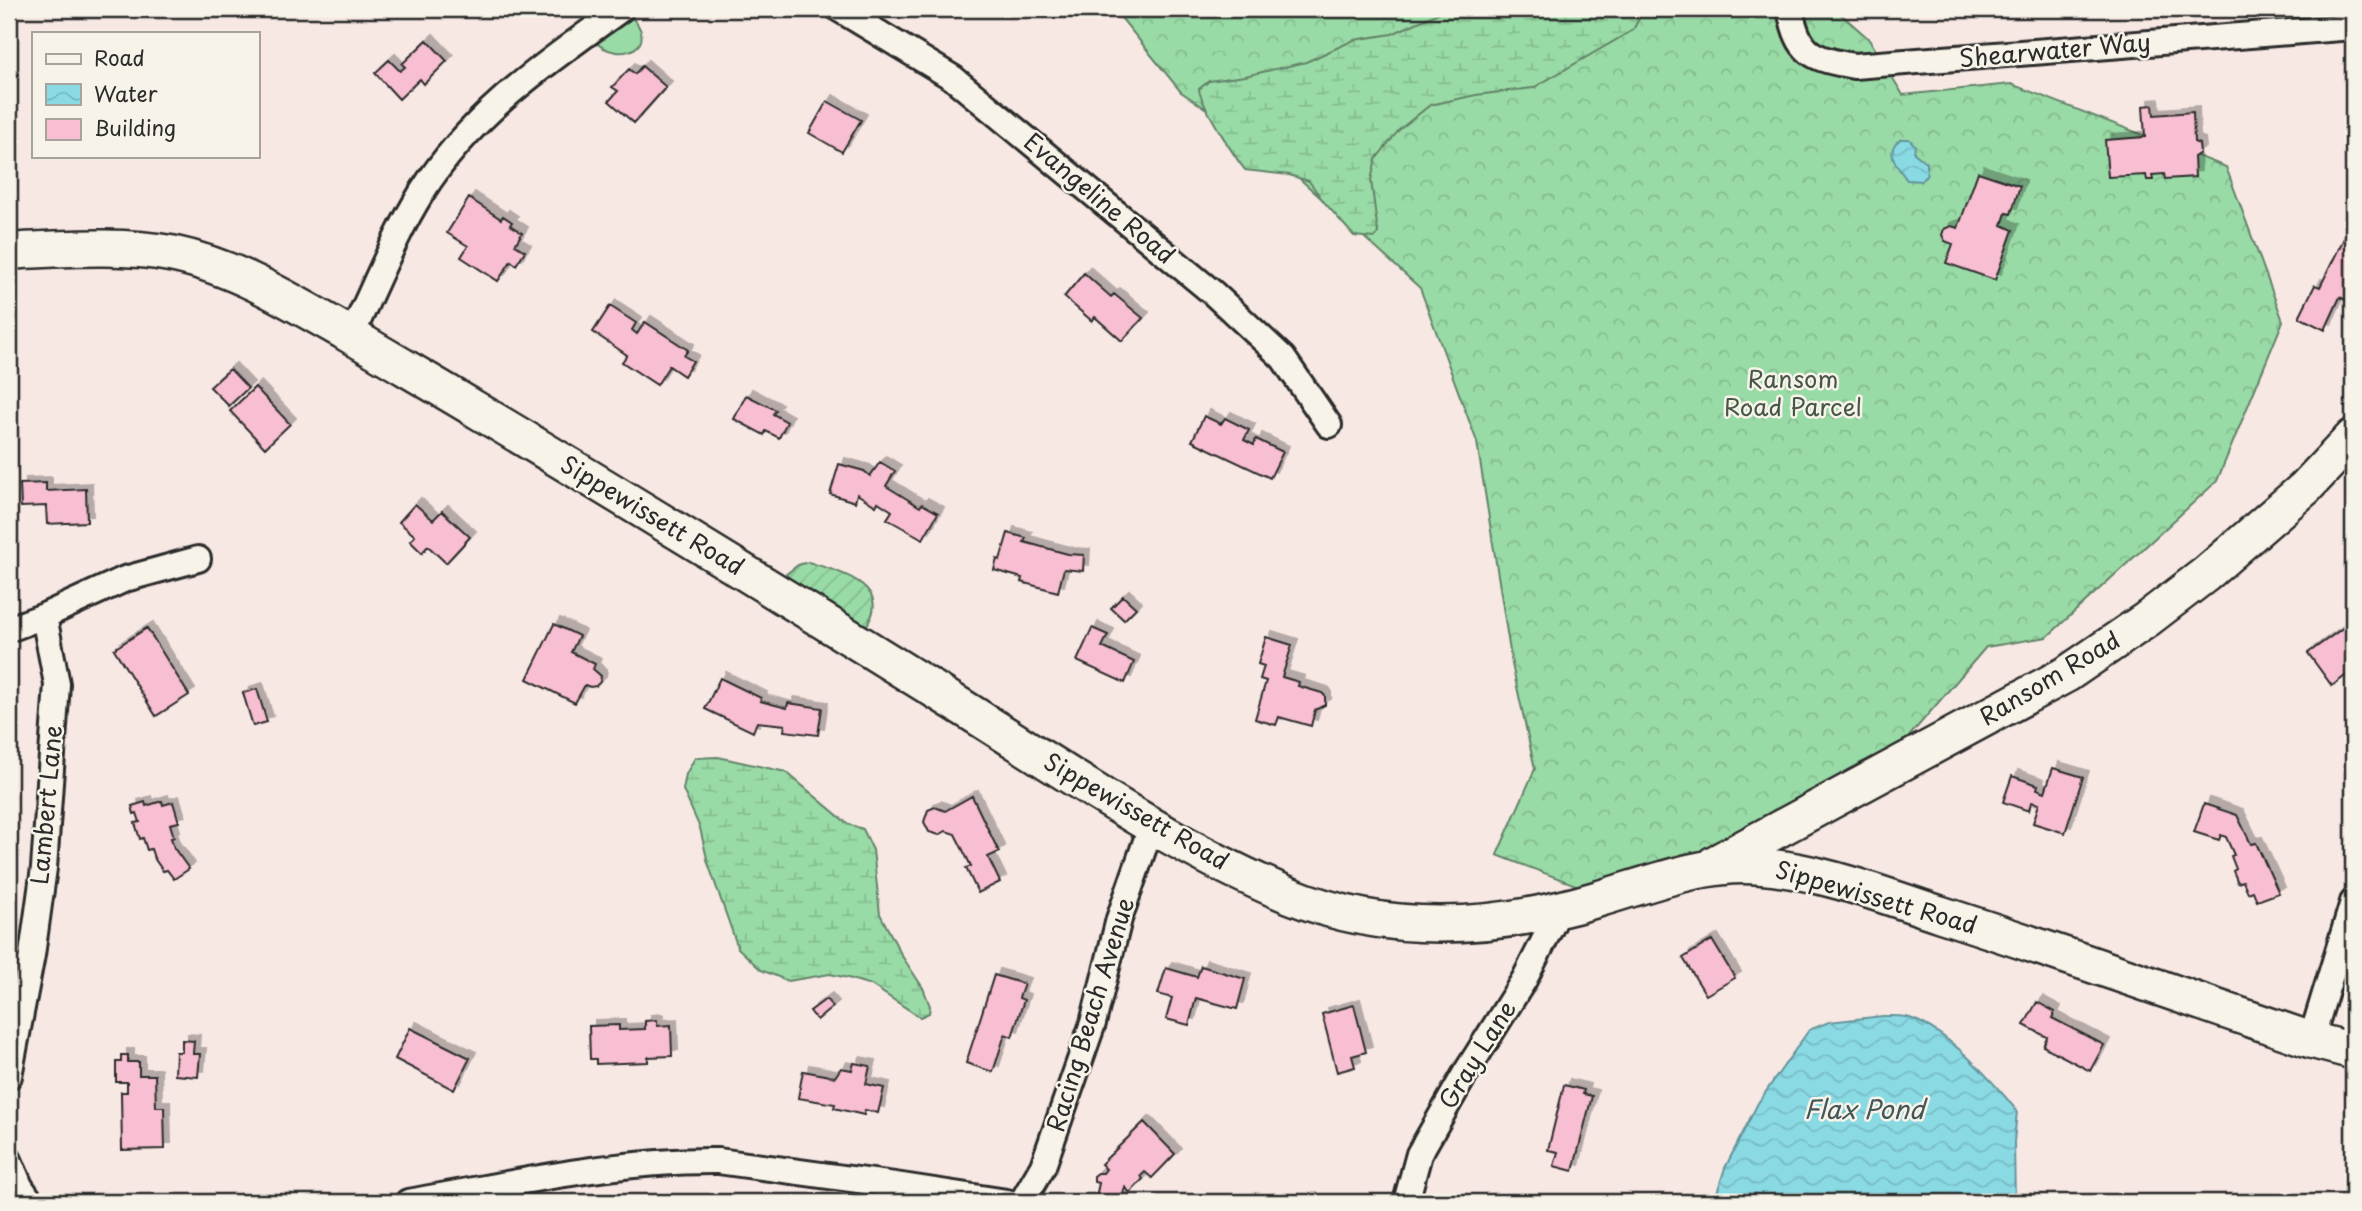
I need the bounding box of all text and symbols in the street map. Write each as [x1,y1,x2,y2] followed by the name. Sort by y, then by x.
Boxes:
[1958,23,2152,75] street label: Shearwater Way
[32,32,259,158] legend
[94,41,145,73] text: Road
[94,77,158,109] text: Water
[94,111,176,143] text: Building
[1017,123,1184,272] street label: Evangeline Road
[1724,360,1862,424] park label: Ransom Road Parcel
[554,445,752,583] street label: Sippewissett Road
[1972,621,2126,734] street label: Ransom Road
[20,724,70,886] street label: Lambert Lane
[1038,743,1236,878] street label: Sippewissett Road
[1771,850,1982,942] street label: Sippewissett Road
[1036,893,1142,1136] street label: Racing Beach Avenue
[1429,993,1524,1115] street label: Gray Lane
[1804,1089,1929,1128] water label: Flax Pond

